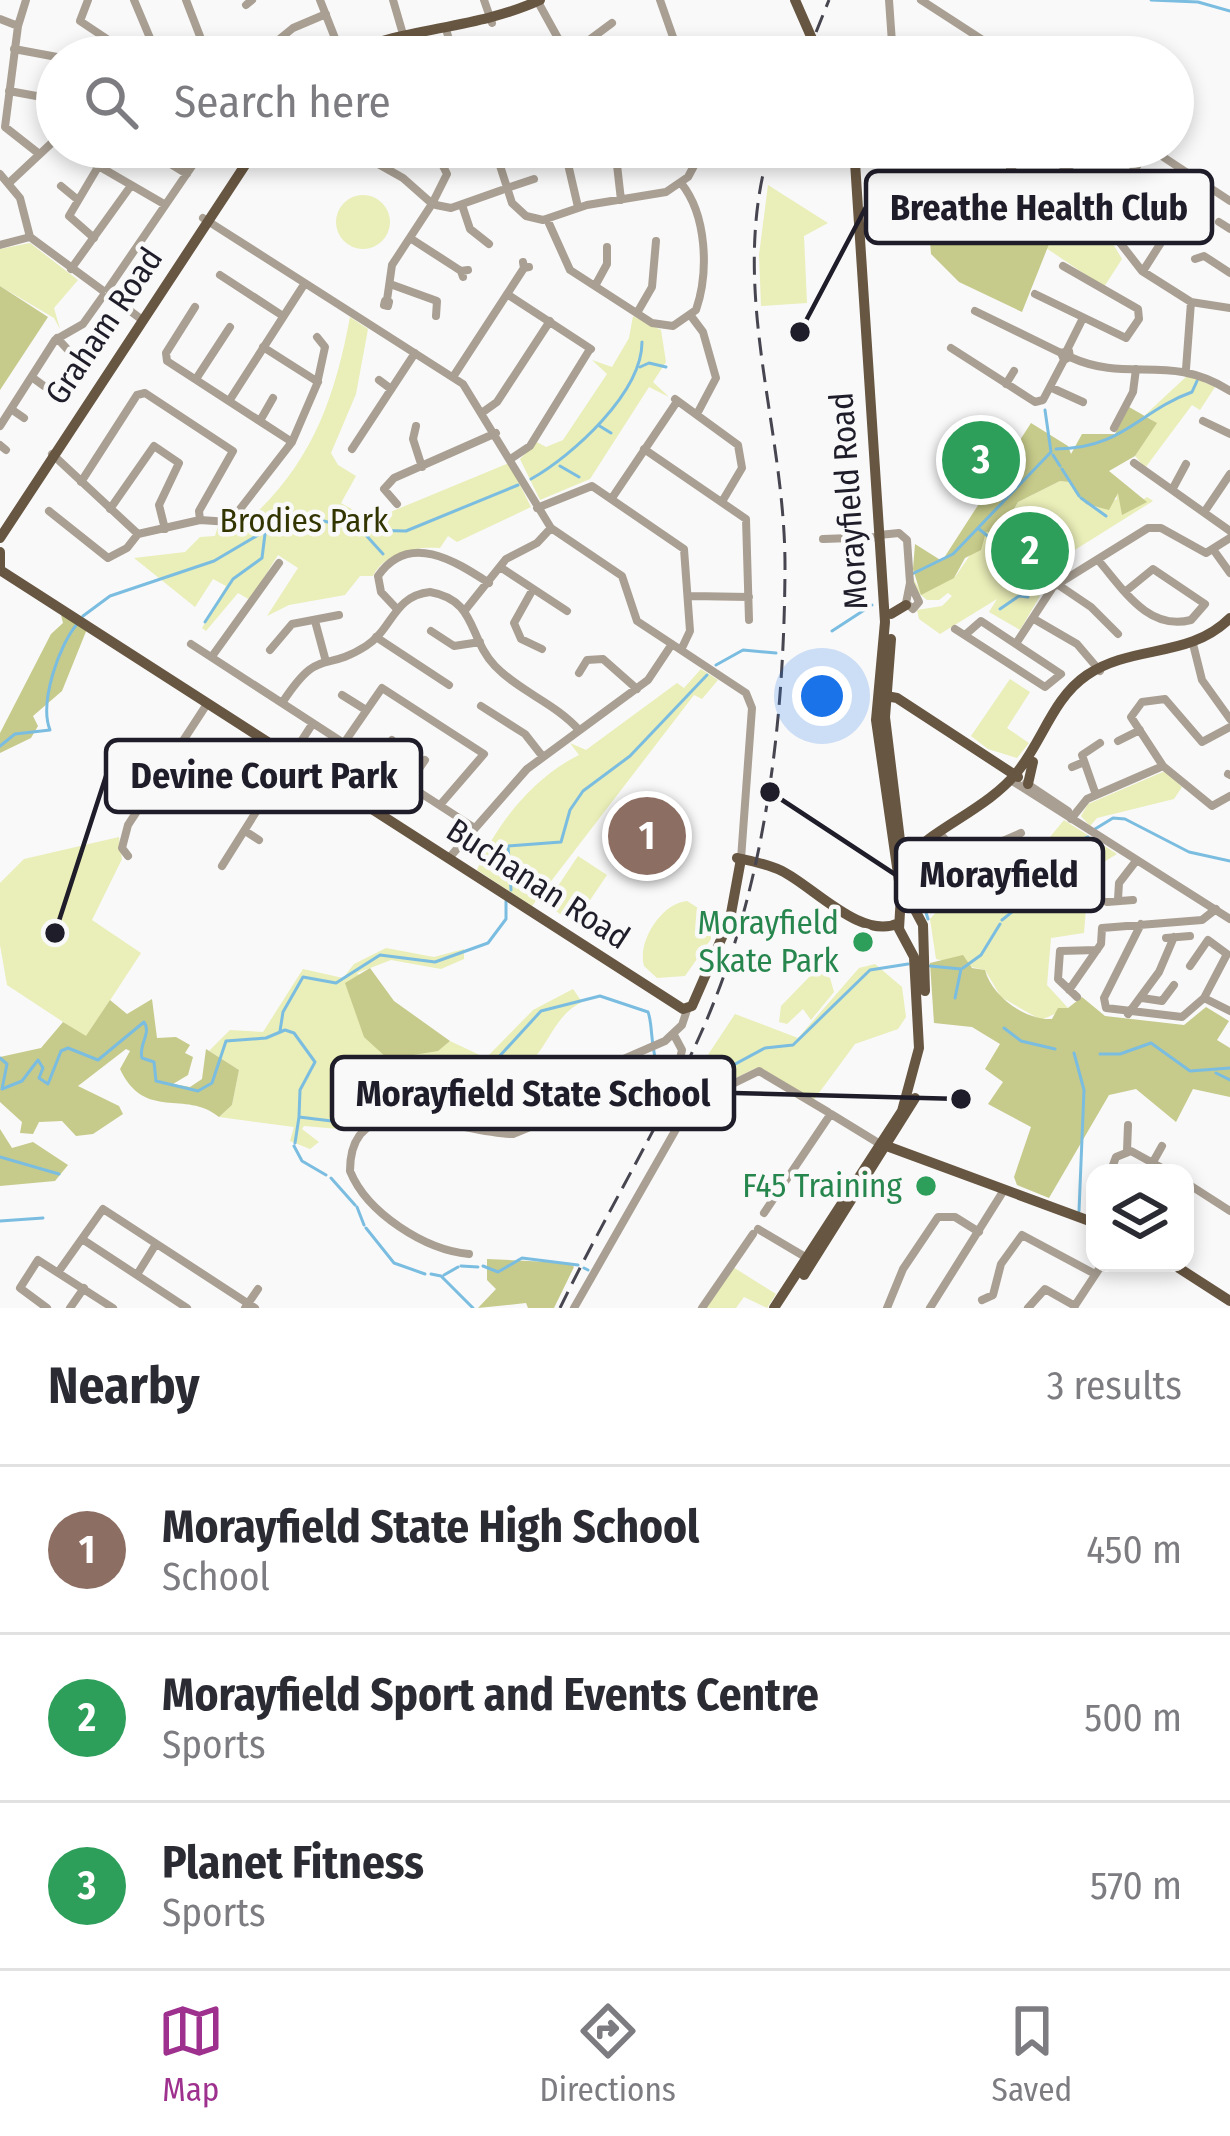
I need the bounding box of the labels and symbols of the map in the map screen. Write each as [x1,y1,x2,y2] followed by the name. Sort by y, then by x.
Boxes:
[866,171,1212,243] callout: Breathe Health Club
[890,186,1188,230] text: Breathe Health Club
[37,240,171,412] street label: Graham Road
[821,391,877,611] street label: Morayfield Road
[942,415,1020,505] pin: 3
[220,501,389,541] park label: Brodies Park
[991,506,1069,596] pin: 2
[792,666,852,726] your location
[106,740,421,812] callout: Devine Court Park
[131,754,398,798] text: Devine Court Park
[608,791,686,881] pin: 1
[439,810,637,958] street label: Buchanan Road
[896,839,1103,911] callout: Morayfield
[919,853,1079,897] text: Morayfield
[697,903,840,981] place label: Morayfield Skate Park
[850,929,876,955] marker: Morayfield Skate Park
[332,1057,734,1129] callout: Morayfield State School
[356,1072,711,1116] text: Morayfield State School
[742,1166,902,1206] place label: F45 Training
[913,1173,939,1199] marker: F45 Training

